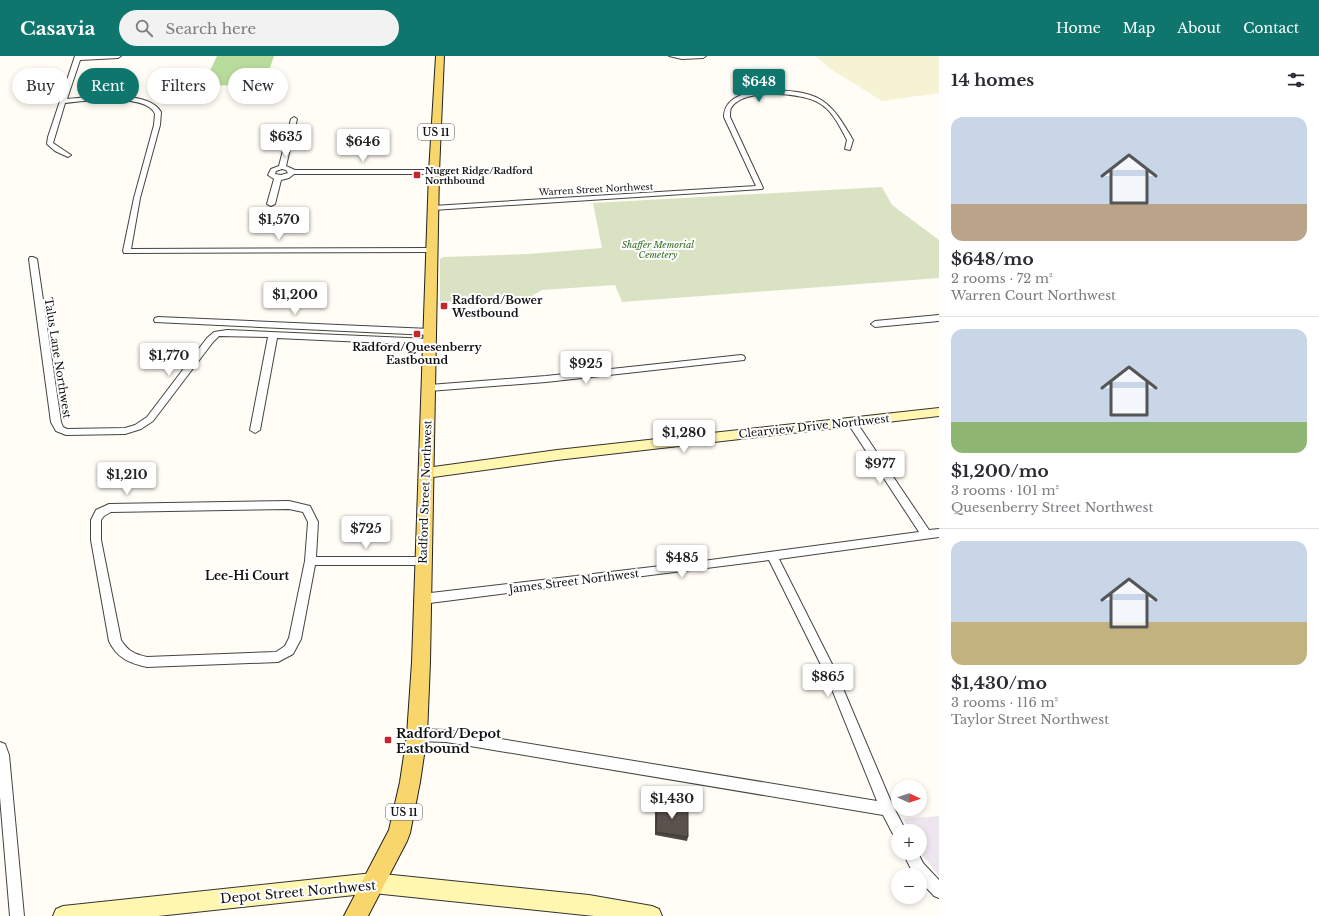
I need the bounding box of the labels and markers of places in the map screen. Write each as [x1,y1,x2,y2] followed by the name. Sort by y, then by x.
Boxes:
[735,69,783,103] pin: $648
[262,124,310,158] pin: $635
[339,129,387,163] pin: $646
[425,165,533,186] place label: Nugget Ridge/Radford Northbound
[412,170,422,180] marker: Nugget Ridge/Radford Northbound
[246,207,312,241] pin: $1,570
[262,282,328,316] pin: $1,200
[451,293,543,320] place label: Radford/Bower Westbound
[439,301,449,311] marker: Radford/Bower Westbound
[412,329,422,339] marker: Radford/Quesenberry Eastbound
[352,340,483,367] place label: Radford/Quesenberry Eastbound
[136,343,202,377] pin: $1,770
[562,351,610,385] pin: $925
[651,420,717,454] pin: $1,280
[856,451,904,485] pin: $977
[94,462,160,496] pin: $1,210
[342,516,390,550] pin: $725
[658,545,706,579] pin: $485
[804,664,852,698] pin: $865
[396,725,501,757] place label: Radford/Depot Eastbound
[383,735,393,745] marker: Radford/Depot Eastbound
[639,786,705,820] pin: $1,430

